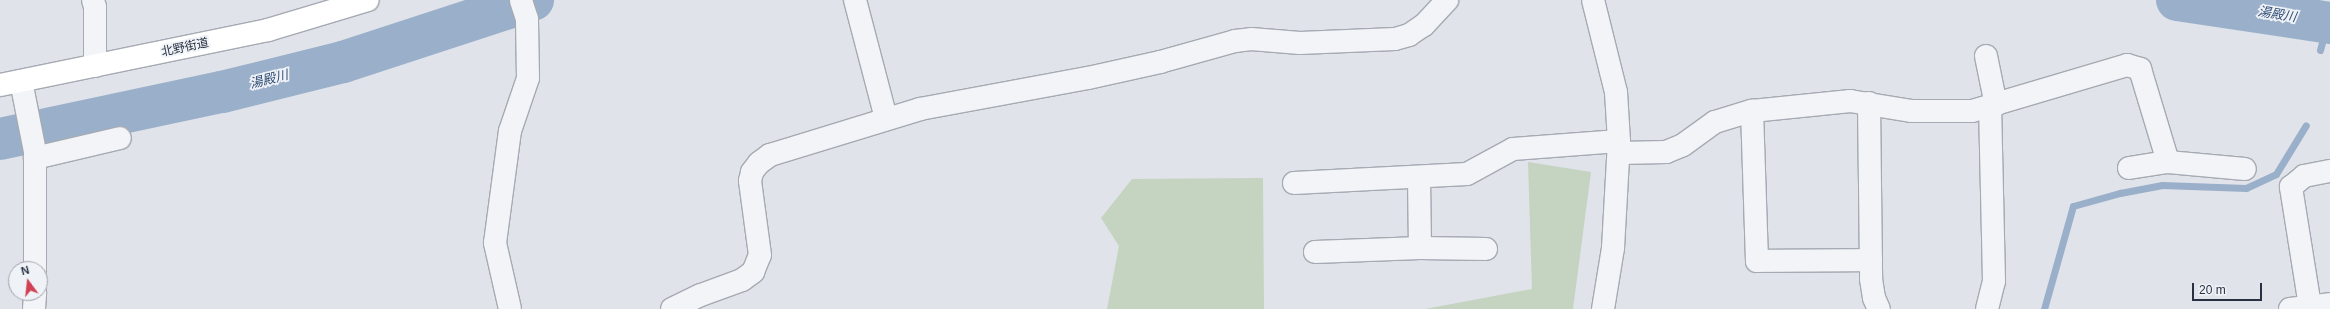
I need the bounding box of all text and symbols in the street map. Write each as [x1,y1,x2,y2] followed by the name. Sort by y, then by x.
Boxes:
[2257,4,2297,26] water label: 湯殿川
[160,36,210,60] street label: 北野街道
[248,68,290,92] water label: 湯殿川
[8,261,48,301] north arrow
[20,264,31,277] text: N
[2194,275,2264,301] scale bar
[2199,283,2226,297] text: 20 m

